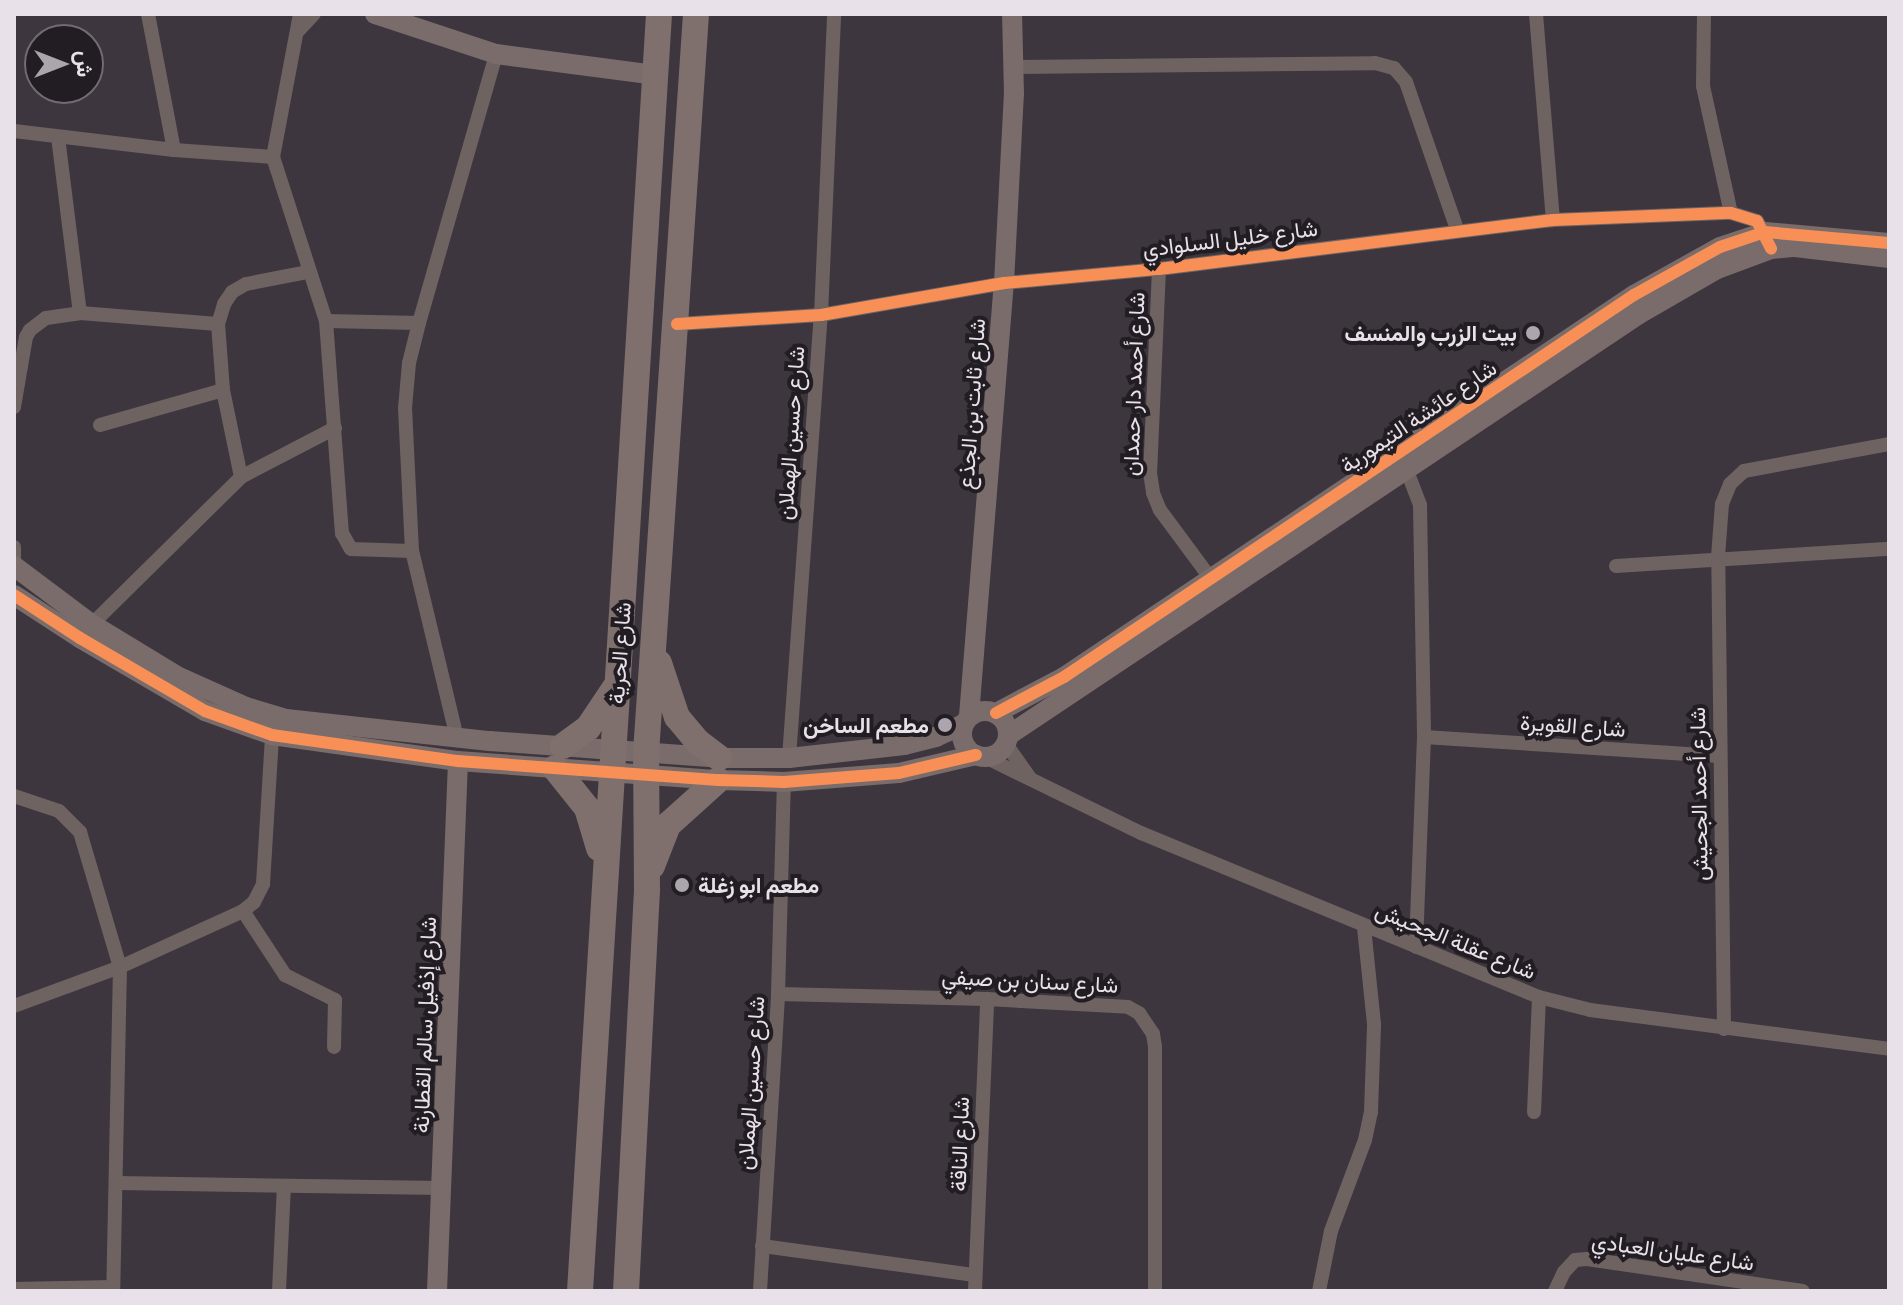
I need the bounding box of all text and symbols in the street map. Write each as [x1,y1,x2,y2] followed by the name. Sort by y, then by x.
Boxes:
[24,24,104,104] north arrow
[73,51,99,77] text: ش
[1141,214,1319,262] street label: شارع خليل السلوادي
[1117,292,1149,476] street label: شارع أحمد دار حمدان
[952,318,990,490] street label: شارع ثابت بن الجذع
[1344,320,1517,346] place label: بيت الزرب والمنسف
[1524,324,1542,342] marker: بيت الزرب والمنسف
[771,345,809,521] street label: شارع حسين الهملان
[1335,354,1501,478] street label: شارع عائشة التيمورية
[602,601,636,705] street label: شارع الحرية
[1683,707,1713,881] street label: شارع أحمد الجحيش
[1519,708,1627,742] street label: شارع القويرة
[803,712,929,738] place label: مطعم الساخن
[936,716,954,734] marker: مطعم الساخن
[698,872,819,898] place label: مطعم ابو زغلة
[673,876,691,894] marker: مطعم ابو زغلة
[1372,896,1540,984] street label: شارع عقلة الجحيش
[407,916,441,1134] street label: شارع إذفيل سالم القطارنة
[941,962,1119,998] street label: شارع سنان بن صيفي
[731,995,769,1171] street label: شارع حسين الهملان
[944,1096,974,1192] street label: شارع الناقة
[1590,1227,1756,1275] street label: شارع عليان العبادي

